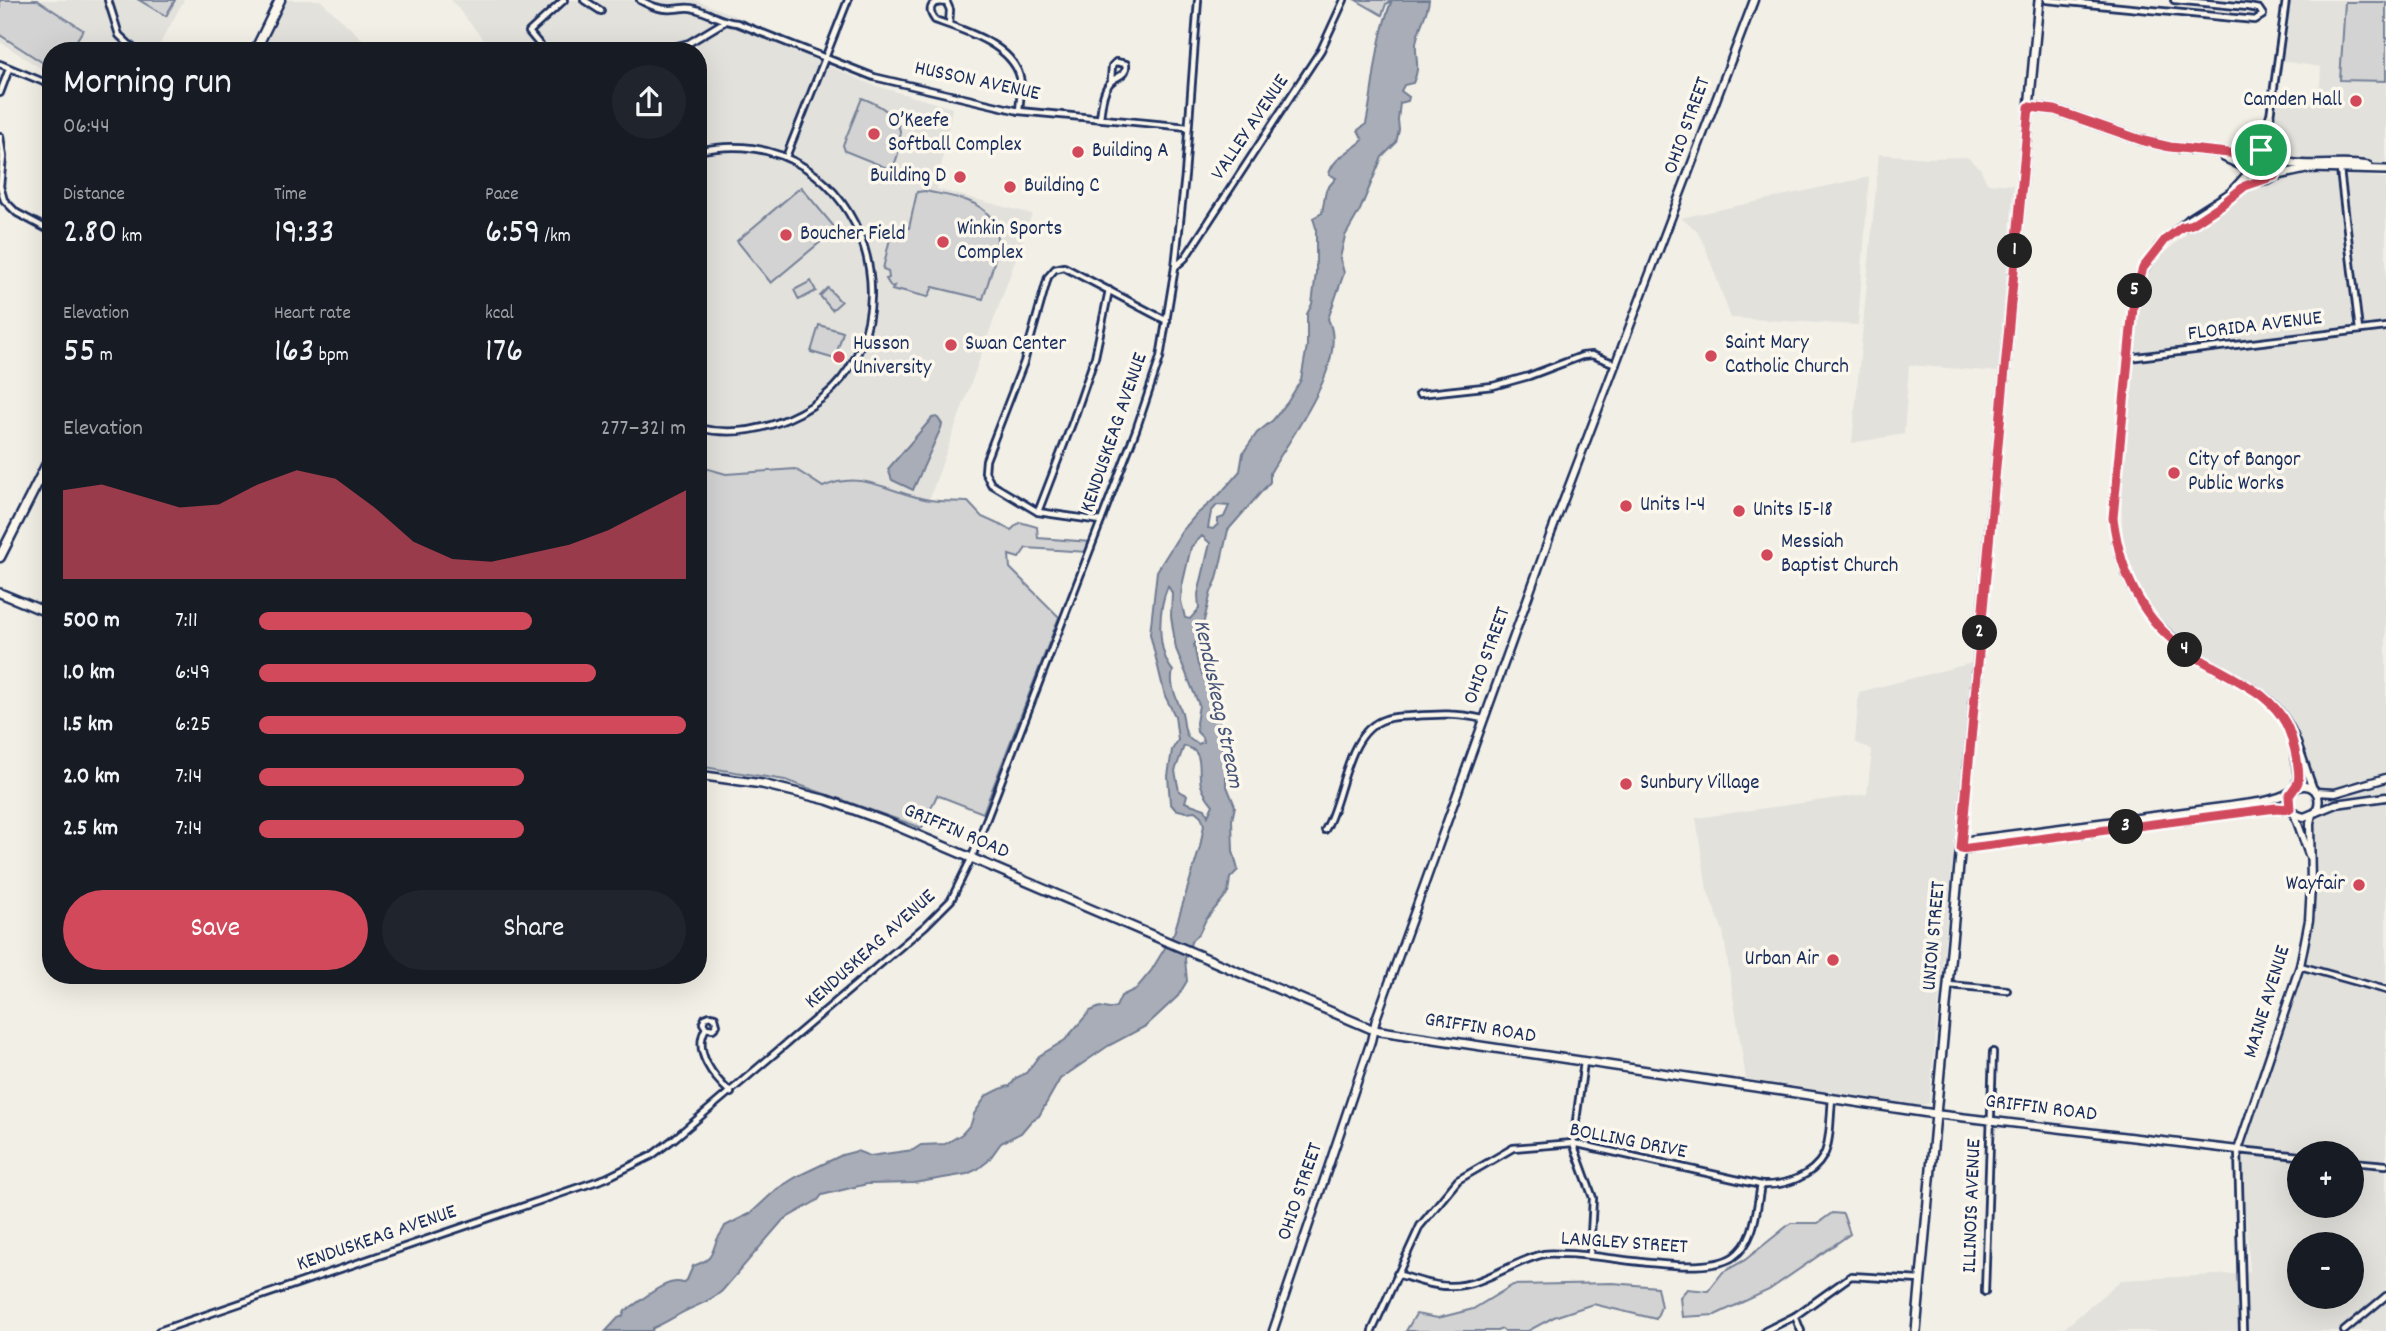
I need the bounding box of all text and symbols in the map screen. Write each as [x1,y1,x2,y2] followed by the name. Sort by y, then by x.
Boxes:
[911,54,1043,110] street label: HUSSON AVENUE
[63,57,232,112] text: Morning run
[612,65,686,139] button: share
[1204,69,1298,187] street label: VALLEY AVENUE
[1657,73,1720,179] street label: OHIO STREET
[2243,86,2342,116] place label: Camden Hall
[2348,93,2364,109] marker: Camden Hall
[888,107,1022,161] place label: O’Keefe Softball Complex
[63,111,110,144] text: 06:44
[2231,120,2291,180] pin
[866,126,882,142] marker: O’Keefe Softball Complex
[2242,131,2280,169] icon: arrive
[1092,137,1169,167] place label: Building A
[1070,144,1086,160] marker: Building A
[870,162,946,192] place label: Building D
[952,169,968,185] marker: Building D
[1024,172,1100,202] place label: Building C
[1002,179,1018,195] marker: Building C
[63,182,125,209] text: Distance
[274,182,307,209] text: Time
[485,182,519,209] text: Pace
[63,209,117,259] text: 2.80
[274,209,335,259] text: 19:33
[485,209,540,259] text: 6:59
[957,215,1062,269] place label: Winkin Sports Complex
[800,220,906,250] place label: Boucher Field
[117,224,142,251] text: km
[540,224,571,251] text: /km
[778,227,794,243] marker: Boucher Field
[1997,233,2032,268] pin: 1
[935,234,951,250] marker: Winkin Sports Complex
[2012,237,2017,264] text: 1
[2118,274,2152,308] pin: 5
[2130,277,2139,304] text: 5
[63,301,129,328] text: Elevation
[274,301,351,328] text: Heart rate
[485,301,514,328] text: kcal
[2186,304,2324,350] street label: FLORIDA AVENUE
[63,328,95,378] text: 55
[274,328,314,378] text: 163
[485,328,523,378] text: 176
[1725,329,1849,383] place label: Saint Mary Catholic Church
[853,330,932,384] place label: Husson University
[965,330,1066,360] place label: Swan Center
[943,337,959,353] marker: Swan Center
[95,343,113,370] text: m
[314,343,349,370] text: bpm
[1703,348,1719,364] marker: Saint Mary Catholic Church
[831,349,847,365] marker: Husson University
[1074,349,1157,517] street label: KENDUSKEAG AVENUE
[63,413,143,446] text: Elevation
[601,413,686,446] text: 277–321 m
[2188,446,2301,500] place label: City of Bangor Public Works
[2166,465,2182,481] marker: City of Bangor Public Works
[1640,491,1706,521] place label: Units 1-4
[1753,496,1833,526] place label: Units 15-18
[1618,498,1634,514] marker: Units 1-4
[1731,503,1747,519] marker: Units 15-18
[1781,528,1898,582] place label: Messiah Baptist Church
[1759,547,1775,563] marker: Messiah Baptist Church
[1457,603,1520,709] street label: OHIO STREET
[63,605,120,638] text: 500 m
[175,605,198,638] text: 7:11
[1962,616,1997,650] pin: 2
[1183,617,1251,792] water label: Kenduskeag Stream
[1975,619,1984,646] text: 2
[2168,632,2202,668] pin: 4
[2181,636,2188,663] text: 4
[63,657,115,690] text: 1.0 km
[175,657,210,690] text: 6:49
[63,709,113,742] text: 1.5 km
[175,709,211,742] text: 6:25
[63,761,120,794] text: 2.0 km
[175,761,202,794] text: 7:14
[1640,769,1760,799] place label: Sunbury Village
[1618,776,1634,792] marker: Sunbury Village
[898,796,1014,868] street label: GRIFFIN ROAD
[2108,810,2144,844] pin: 3
[63,813,118,846] text: 2.5 km
[175,813,202,846] text: 7:14
[2121,813,2130,840] text: 3
[2286,870,2345,900] place label: Wayfair
[2351,877,2367,893] marker: Wayfair
[1915,880,1955,992] street label: UNION STREET
[799,883,943,1017] street label: KENDUSKEAG AVENUE
[63,890,368,970] button: Save
[382,890,686,970] button: Share
[2237,942,2299,1062] street label: MAINE AVENUE
[1745,945,1819,975] place label: Urban Air
[1825,952,1841,968] marker: Urban Air
[1422,1005,1538,1053] street label: GRIFFIN ROAD
[1983,1087,2099,1131] street label: GRIFFIN ROAD
[1567,1116,1690,1168] street label: BOLLING DRIVE
[1956,1138,1990,1274] street label: ILLINOIS AVENUE
[1270,1139,1332,1245] street label: OHIO STREET
[2287,1141,2364,1309] map controls
[2287,1141,2364,1218] button: +
[293,1197,461,1280] street label: KENDUSKEAG AVENUE
[1560,1225,1689,1263] street label: LANGLEY STREET
[2287,1232,2364,1309] button: −

